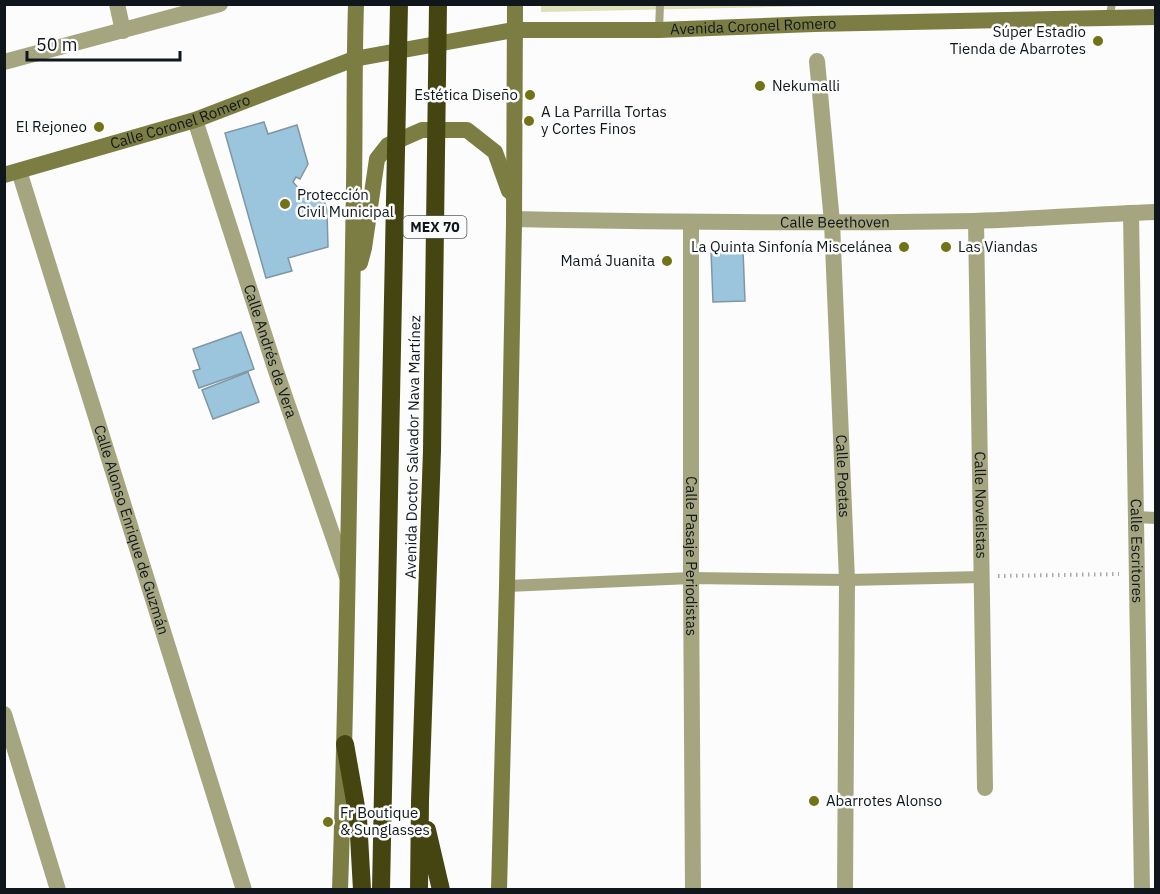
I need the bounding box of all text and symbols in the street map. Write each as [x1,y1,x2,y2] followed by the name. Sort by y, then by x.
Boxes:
[670,14,837,39] street label: Avenida Coronel Romero
[950,22,1086,58] place label: Súper Estadio Tienda de Abarrotes
[27,24,180,62] scale bar
[36,33,78,56] text: 50 m
[1091,34,1105,48] marker: Súper Estadio Tienda de Abarrotes
[772,76,840,95] place label: Nekumalli
[753,79,767,93] marker: Nekumalli
[414,85,518,104] place label: Estética Diseño
[523,88,537,102] marker: Estética Diseño
[108,90,253,153] street label: Calle Coronel Romero
[541,102,667,138] place label: A La Parrilla Tortas y Cortes Finos
[522,114,536,128] marker: A La Parrilla Tortas y Cortes Finos
[16,117,87,136] place label: El Rejoneo
[92,120,106,134] marker: El Rejoneo
[297,185,394,221] place label: Protección Civil Municipal
[278,197,292,211] marker: Protección Civil Municipal
[780,212,890,231] street label: Calle Beethoven
[404,216,466,238] road number: MEX 70
[691,237,892,256] place label: La Quinta Sinfonía Miscelánea
[958,237,1038,256] place label: Las Viandas
[897,240,911,254] marker: La Quinta Sinfonía Miscelánea
[939,240,953,254] marker: Las Viandas
[560,251,655,270] place label: Mamá Juanita
[660,254,674,268] marker: Mamá Juanita
[240,282,301,420] street label: Calle Andrés de Vera
[401,315,424,579] street label: Avenida Doctor Salvador Nava Martínez
[90,422,174,637] street label: Calle Alonso Enrique de Guzmán
[832,434,854,518] street label: Calle Poetas
[971,451,991,559] street label: Calle Novelistas
[682,476,701,636] street label: Calle Pasaje Periodistas
[1127,498,1147,603] street label: Calle Escritores
[826,791,942,810] place label: Abarrotes Alonso
[807,794,821,808] marker: Abarrotes Alonso
[340,803,430,839] place label: Fr Boutique & Sunglasses
[321,815,335,829] marker: Fr Boutique & Sunglasses

